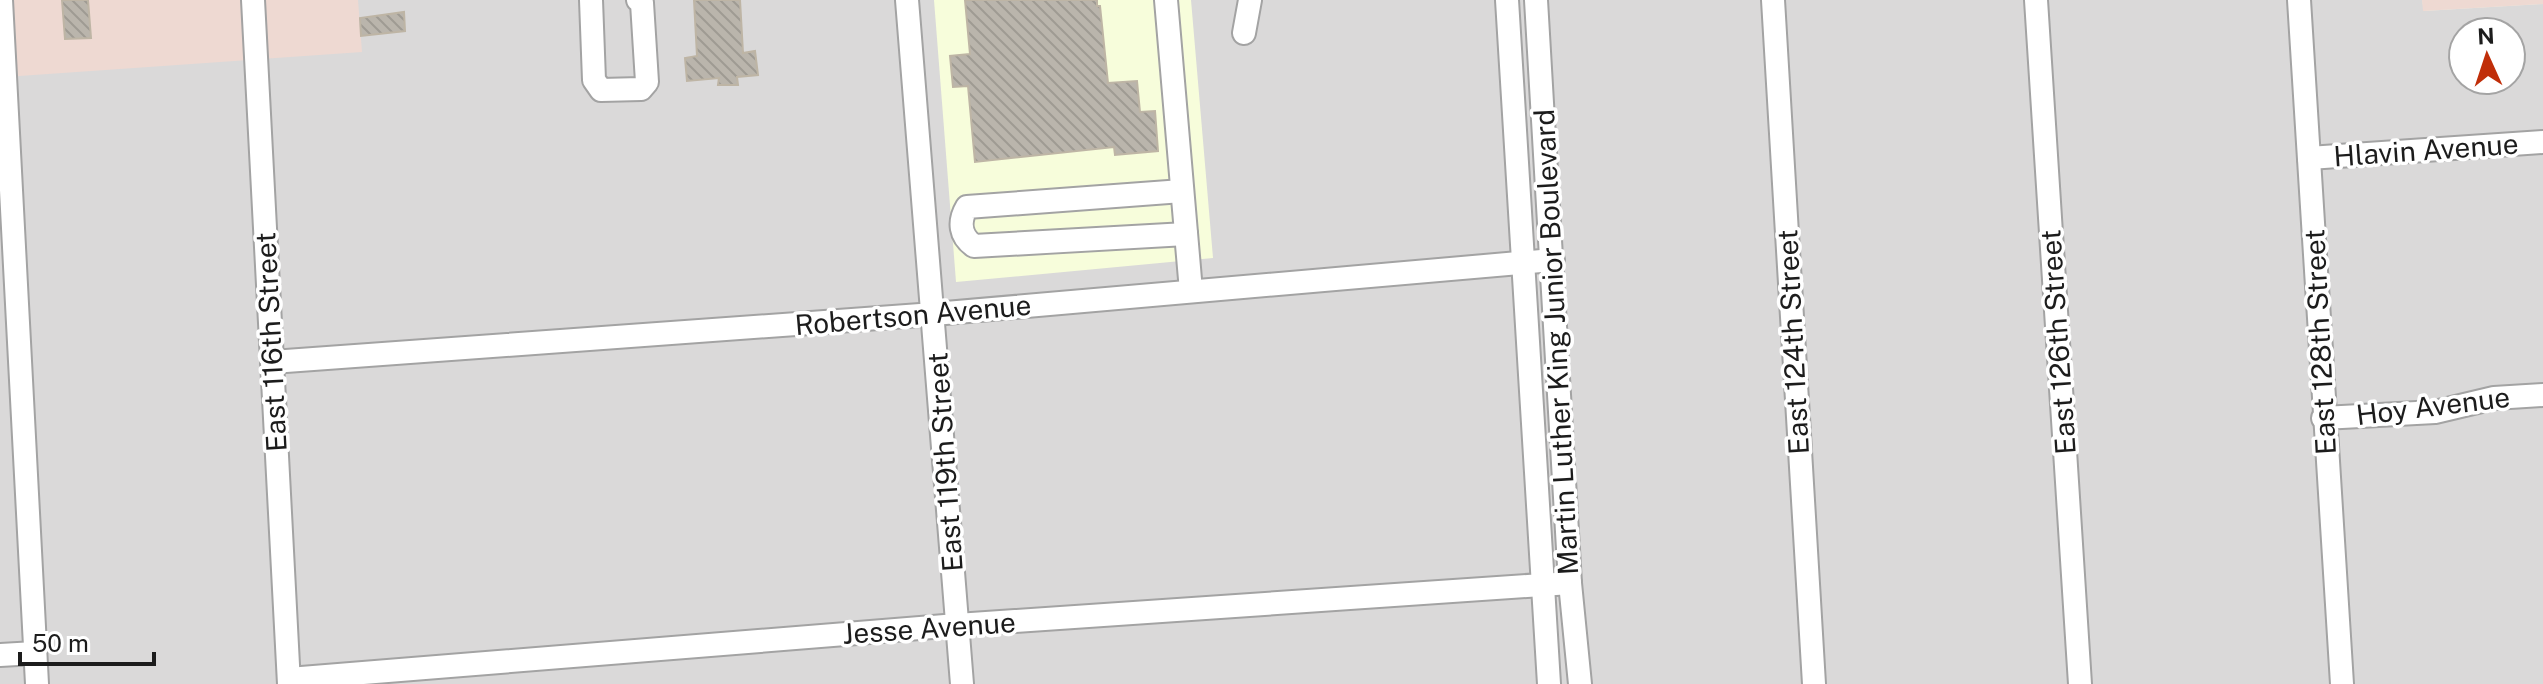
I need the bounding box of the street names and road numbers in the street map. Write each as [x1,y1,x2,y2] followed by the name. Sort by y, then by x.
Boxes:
[1527,108,1584,576] street label: Martin Luther King Junior Boulevard
[2332,127,2519,172] street label: Hlavin Avenue
[2297,228,2342,456] street label: East 128th Street
[1770,229,1815,455] street label: East 124th Street
[2033,229,2082,456] street label: East 126th Street
[248,231,293,453] street label: East 116th Street
[793,288,1033,341] street label: Robertson Avenue
[920,351,969,573] street label: East 119th Street
[2354,380,2512,431] street label: Hoy Avenue
[841,605,1017,650] street label: Jesse Avenue

